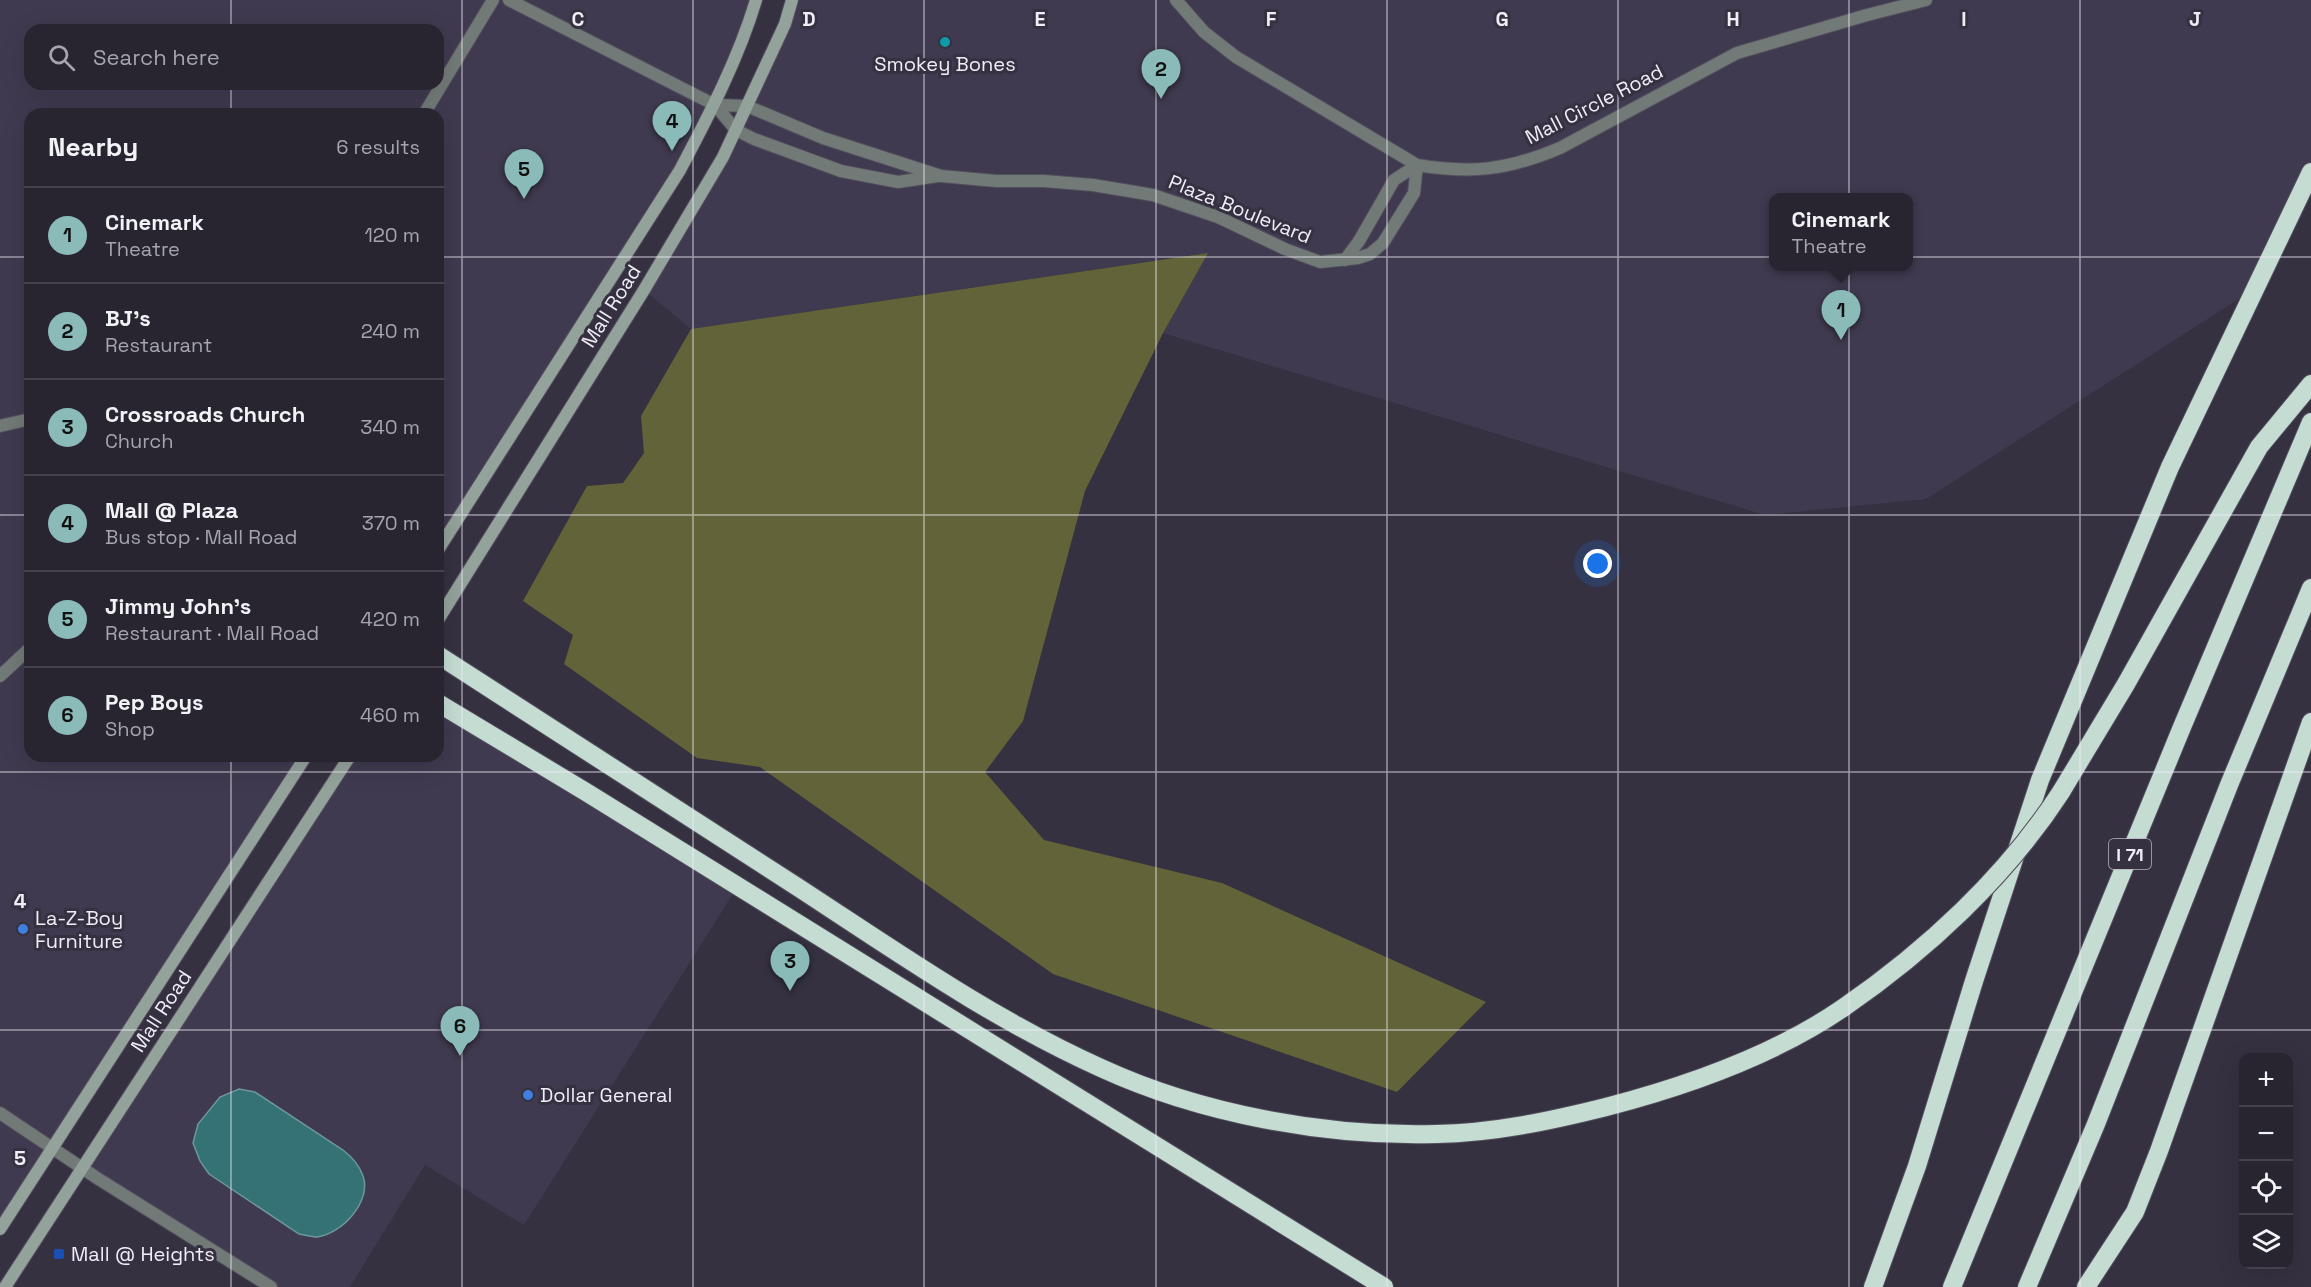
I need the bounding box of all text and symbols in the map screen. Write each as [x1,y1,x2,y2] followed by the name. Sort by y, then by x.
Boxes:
[572,6,585,32] text: C
[802,6,816,32] text: D
[1034,6,1046,32] text: E
[1266,6,1277,32] text: F
[1495,6,1509,32] text: G
[1726,6,1740,32] text: H
[1961,6,1967,32] text: I
[2189,6,2201,32] text: J
[24,24,444,90] search box
[938,35,952,49] marker: Smokey Bones
[45,41,78,74] icon: search
[93,43,220,71] text: Search here
[1142,50,1180,99] pin: 2
[874,51,1016,77] place label: Smokey Bones
[1521,58,1667,150] street label: Mall Circle Road
[652,102,692,151] pin: 4
[48,130,138,164] text: Nearby
[336,134,420,160] text: 6 results
[504,150,544,199] pin: 5
[1165,169,1315,249] street label: Plaza Boulevard
[1769,193,1913,271] popup
[1792,205,1890,233] text: Cinemark
[105,208,204,236] text: Cinemark
[63,222,72,248] text: 1
[364,222,420,248] text: 120 m
[1792,233,1867,259] text: Theatre
[105,236,180,262] text: Theatre
[575,260,647,352] street label: Mall Road
[1822,290,1860,340] pin: 1
[105,304,151,332] text: BJ's
[62,318,73,344] text: 2
[361,318,420,344] text: 240 m
[105,332,212,358] text: Restaurant
[105,400,305,428] text: Crossroads Church
[61,414,74,440] text: 3
[360,414,420,440] text: 340 m
[105,428,174,454] text: Church
[105,496,238,524] text: Mall @ Plaza
[61,510,74,536] text: 4
[362,510,420,536] text: 370 m
[105,524,297,550] text: Bus stop · Mall Road
[1583,549,1612,578] your location
[105,592,251,620] text: Jimmy John's
[62,606,74,632] text: 5
[360,606,420,632] text: 420 m
[105,620,319,646] text: Restaurant · Mall Road
[105,688,204,716] text: Pep Boys
[61,702,74,728] text: 6
[360,702,420,728] text: 460 m
[105,716,155,742] text: Shop
[2109,839,2151,869] road number: I 71
[14,888,27,914] text: 4
[35,905,123,954] place label: La-Z-Boy Furniture
[16,922,30,936] marker: La-Z-Boy Furniture
[770,942,810,991] pin: 3
[125,965,197,1057] street label: Mall Road
[440,1006,480,1056] pin: 6
[2239,1053,2293,1269] map controls
[2239,1053,2293,1107] button: +
[540,1082,672,1108] place label: Dollar General
[521,1088,535,1102] marker: Dollar General
[2239,1107,2293,1161] button: −
[14,1145,26,1171] text: 5
[2239,1161,2293,1215] button: locate
[2239,1215,2293,1269] button: layers
[71,1241,215,1267] place label: Mall @ Heights
[52,1247,66,1261] marker: Mall @ Heights

